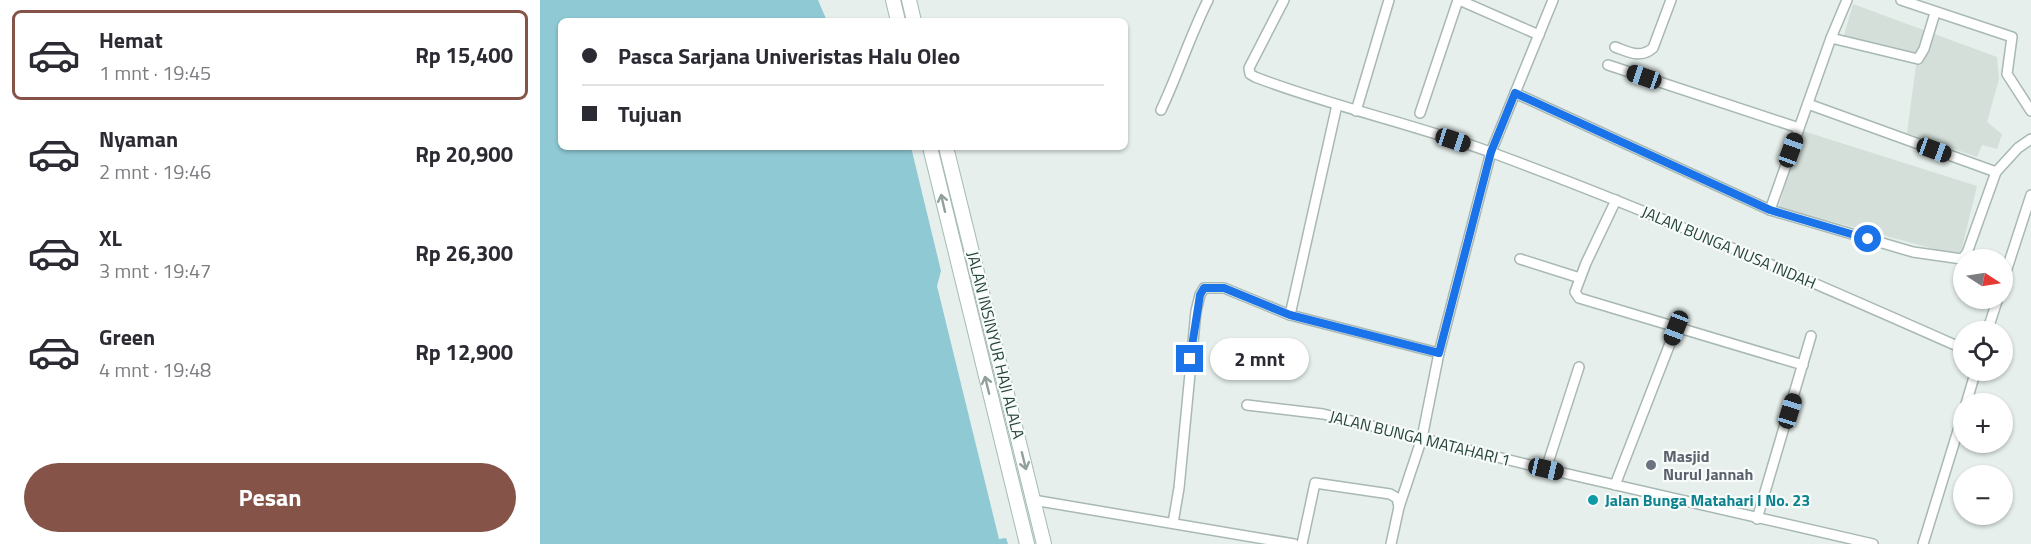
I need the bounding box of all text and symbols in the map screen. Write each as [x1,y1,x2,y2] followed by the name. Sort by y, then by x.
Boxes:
[99,23,163,57] text: Hemat
[27,28,81,82] icon: car
[415,38,513,72] text: Rp 15,400
[618,39,960,73] text: Pasca Sarjana Univeristas Halu Oleo
[99,57,211,88] text: 1 mnt · 19:45
[1624,63,1664,91] car
[618,97,682,131] text: Tujuan
[99,122,178,156] text: Nyaman
[1433,126,1473,154] car
[27,127,81,181] icon: car
[1776,130,1806,170] car
[1914,135,1954,165] car
[415,137,513,171] text: Rp 20,900
[99,156,211,187] text: 2 mnt · 19:46
[937,194,948,213] one-way arrow
[1638,199,1820,295] street label: JALAN BUNGA NUSA INDAH
[99,221,122,255] text: XL
[1854,225,1881,252] route start
[27,226,81,280] icon: car
[415,236,513,270] text: Rp 26,300
[961,249,1031,442] street label: JALAN INSINYUR HAJI ALALA
[1953,249,2013,309] north arrow
[1953,249,2013,525] map controls
[99,255,211,286] text: 3 mnt · 19:47
[1661,308,1691,348] car
[99,320,155,354] text: Green
[1953,321,2013,381] button: locate
[27,325,81,379] icon: car
[415,335,513,369] text: Rp 12,900
[1211,338,1310,380] callout: 2 mnt
[1234,343,1285,374] text: 2 mnt
[1176,345,1203,372] route end
[99,354,211,385] text: 4 mnt · 19:48
[980,376,992,395] one-way arrow
[1776,391,1804,431] car
[1953,393,2013,453] button: +
[1327,404,1513,472] street label: JALAN BUNGA MATAHARI 1
[1663,444,1753,486] place label: Masjid Nurul Jannah
[1019,451,1030,470] one-way arrow
[1526,456,1566,482] car
[1644,458,1658,472] marker: Masjid Nurul Jannah
[24,463,516,532] button: Pesan
[1953,465,2013,525] button: −
[1605,488,1810,512] place label: Jalan Bunga Matahari I No. 23
[1586,493,1600,507] marker: Jalan Bunga Matahari I No. 23

